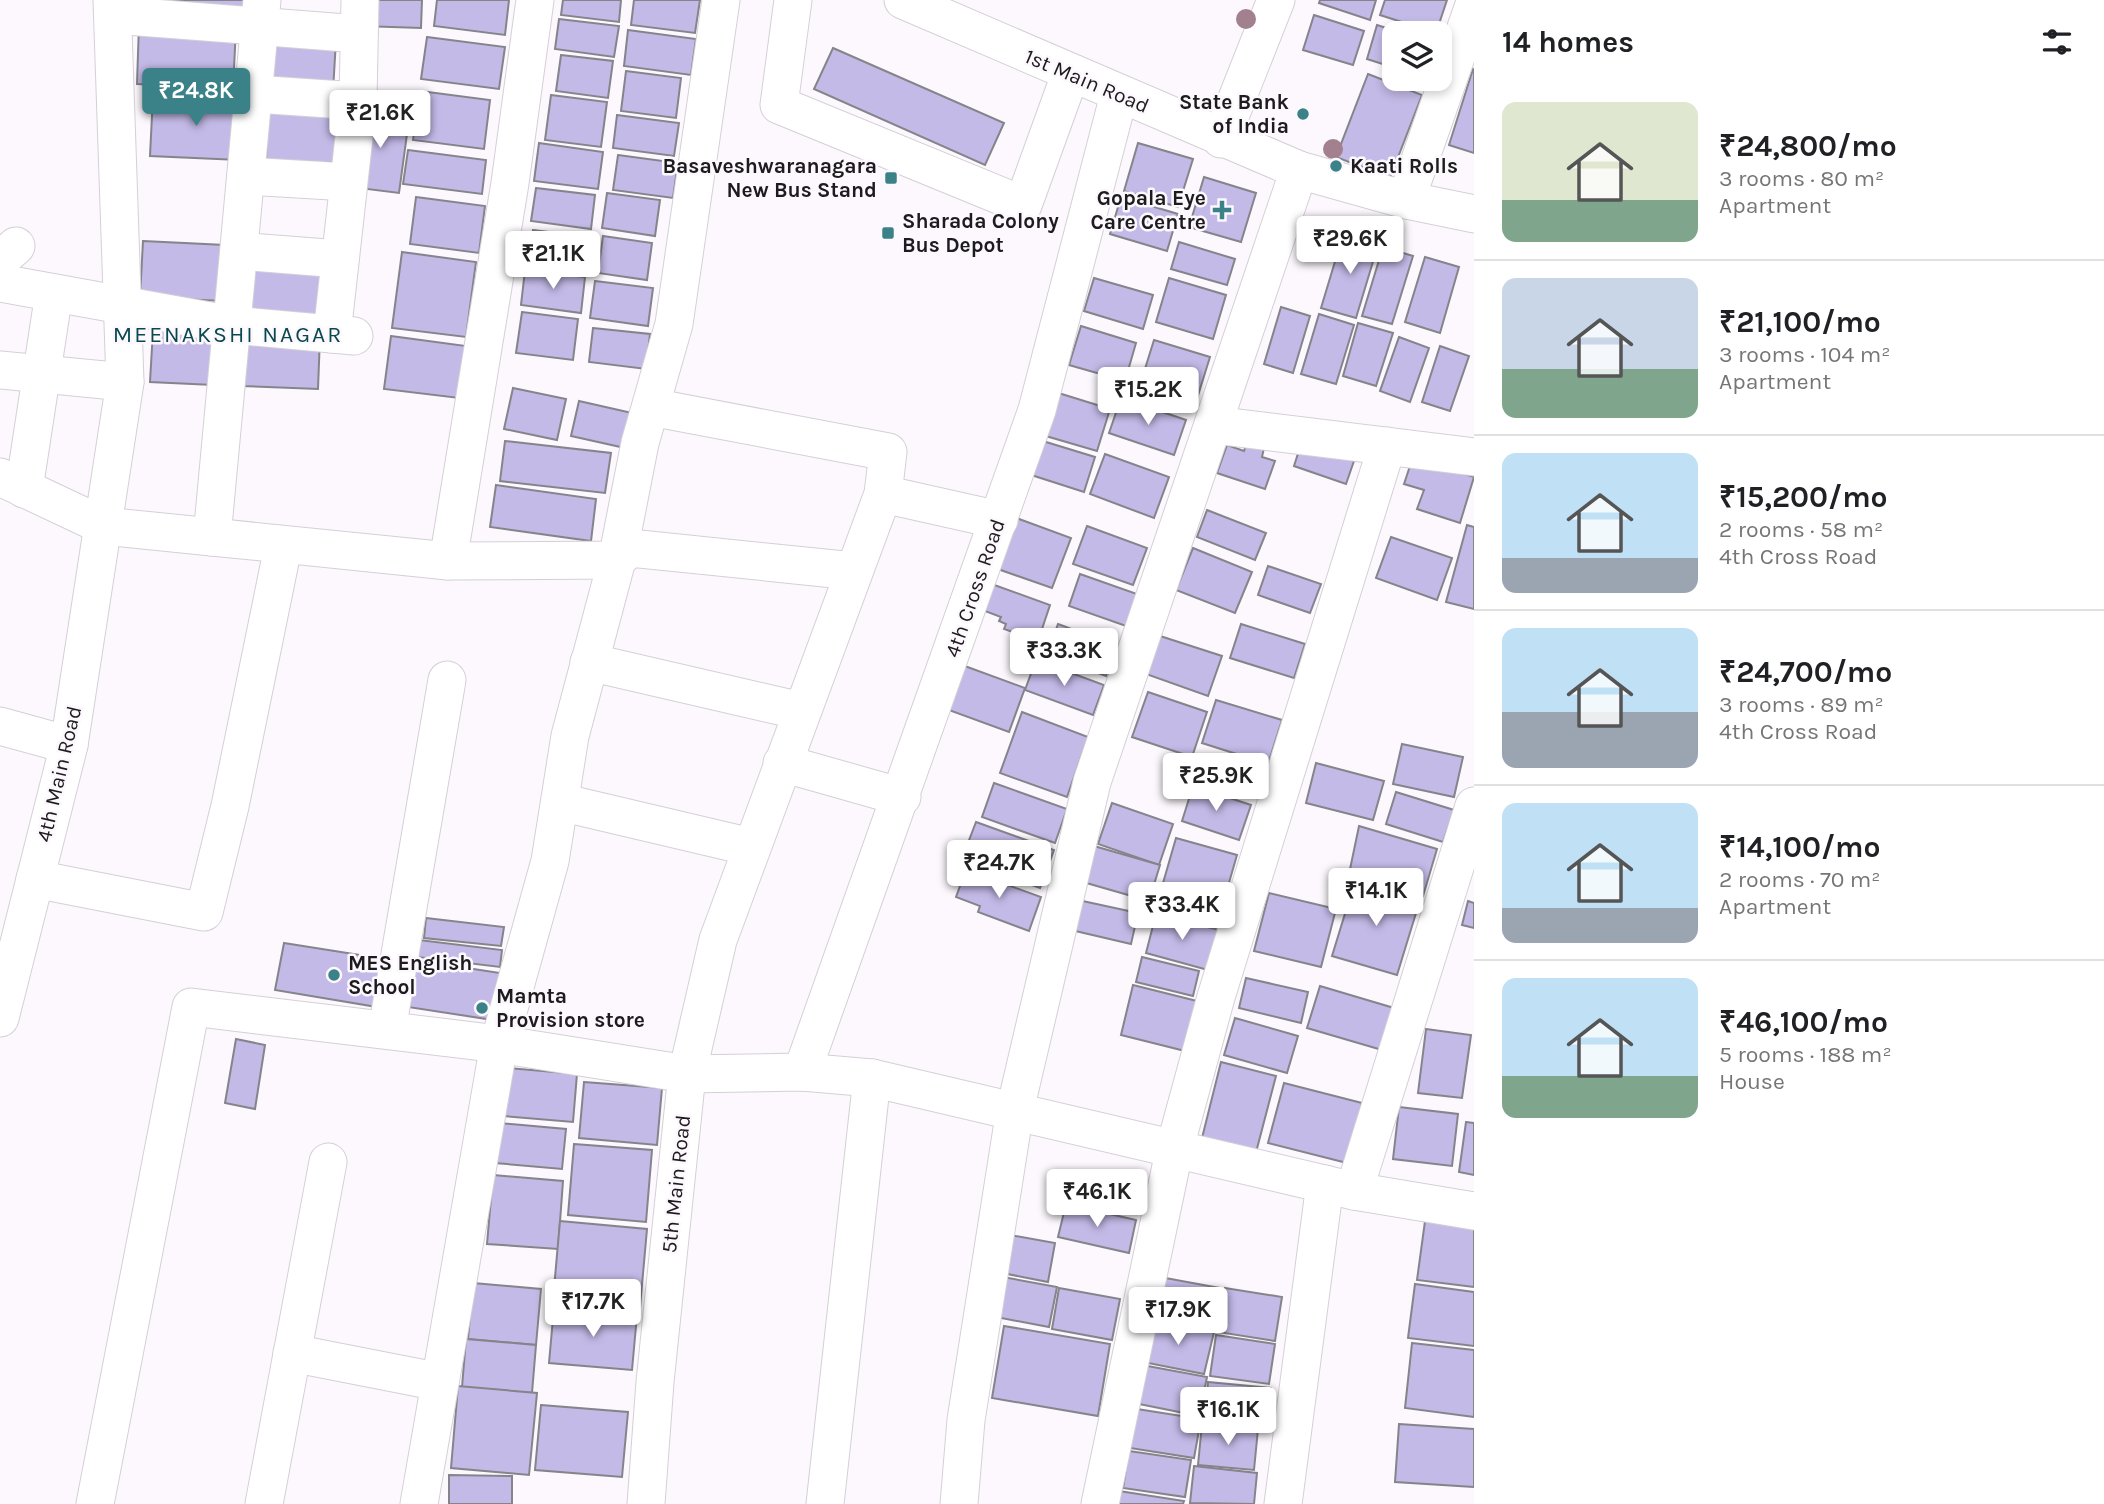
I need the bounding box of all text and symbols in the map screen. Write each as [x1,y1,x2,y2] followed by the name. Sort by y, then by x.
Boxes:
[1382,21,1452,91] map controls
[1382,21,1452,91] button: layers
[2038,23,2076,61] icon: filters
[1502,24,1634,60] text: 14 homes
[1021,44,1153,118] street label: 1st Main Road
[139,68,253,128] pin: ₹24.8K
[158,77,234,104] text: ₹24.8K
[323,90,437,150] pin: ₹21.6K
[1179,90,1290,138] place label: State Bank of India
[345,99,415,126] text: ₹21.6K
[1295,106,1311,122] marker: State Bank of India
[1719,128,1897,164] text: ₹24,800/mo
[1558,130,1642,214] icon: home
[662,154,877,202] place label: Basaveshwaranagara New Bus Stand
[1350,154,1458,178] place label: Kaati Rolls
[1328,158,1344,174] marker: Kaati Rolls
[1719,165,1884,192] text: 3 rooms · 80 m²
[883,170,899,186] marker: Basaveshwaranagara New Bus Stand
[1091,186,1206,234] place label: Gopala Eye Care Centre
[1719,192,1831,219] text: Apartment
[1212,200,1232,220] marker: Gopala Eye Care Centre
[902,209,1059,257] place label: Sharada Colony Bus Depot
[1293,216,1407,276] pin: ₹29.6K
[880,225,896,241] marker: Sharada Colony Bus Depot
[1312,225,1388,252] text: ₹29.6K
[496,232,610,291] pin: ₹21.1K
[521,240,585,267] text: ₹21.1K
[1719,304,1881,340] text: ₹21,100/mo
[1558,306,1642,390] icon: home
[113,321,343,348] district label: MEENAKSHI NAGAR
[1719,341,1890,368] text: 3 rooms · 104 m²
[1091,368,1205,427] pin: ₹15.2K
[1719,368,1831,395] text: Apartment
[1114,376,1182,403] text: ₹15.2K
[1719,479,1888,515] text: ₹15,200/mo
[1558,481,1642,565] icon: home
[940,516,1010,660] street label: 4th Cross Road
[1719,516,1883,543] text: 2 rooms · 58 m²
[1719,543,1877,570] text: 4th Cross Road
[1007,628,1121,688] pin: ₹33.3K
[1026,637,1102,664] text: ₹33.3K
[1719,654,1892,690] text: ₹24,700/mo
[1558,656,1642,740] icon: home
[1719,691,1884,718] text: 3 rooms · 89 m²
[32,704,86,844] street label: 4th Main Road
[1719,718,1877,745] text: 4th Cross Road
[1159,754,1273,813] pin: ₹25.9K
[1179,762,1253,789] text: ₹25.9K
[1719,829,1881,865] text: ₹14,100/mo
[1558,831,1642,915] icon: home
[942,841,1056,900] pin: ₹24.7K
[963,849,1035,876] text: ₹24.7K
[1719,866,1881,893] text: 2 rooms · 70 m²
[1319,869,1433,928] pin: ₹14.1K
[1344,877,1408,904] text: ₹14.1K
[1125,883,1239,942] pin: ₹33.4K
[1144,891,1220,918] text: ₹33.4K
[1719,893,1831,920] text: Apartment
[348,951,472,999] place label: MES English School
[326,967,342,983] marker: MES English School
[496,984,645,1032] place label: Mamta Provision store
[474,1000,490,1016] marker: Mamta Provision store
[1719,1004,1888,1040] text: ₹46,100/mo
[1558,1006,1642,1090] icon: home
[1719,1041,1892,1068] text: 5 rooms · 188 m²
[1719,1068,1785,1095] text: House
[657,1114,695,1254] street label: 5th Main Road
[1040,1170,1154,1229] pin: ₹46.1K
[1063,1178,1132,1205] text: ₹46.1K
[536,1280,650,1339] pin: ₹17.7K
[561,1288,625,1315] text: ₹17.7K
[1121,1288,1235,1347] pin: ₹17.9K
[1145,1296,1211,1323] text: ₹17.9K
[1171,1388,1285,1447] pin: ₹16.1K
[1196,1396,1260,1423] text: ₹16.1K

